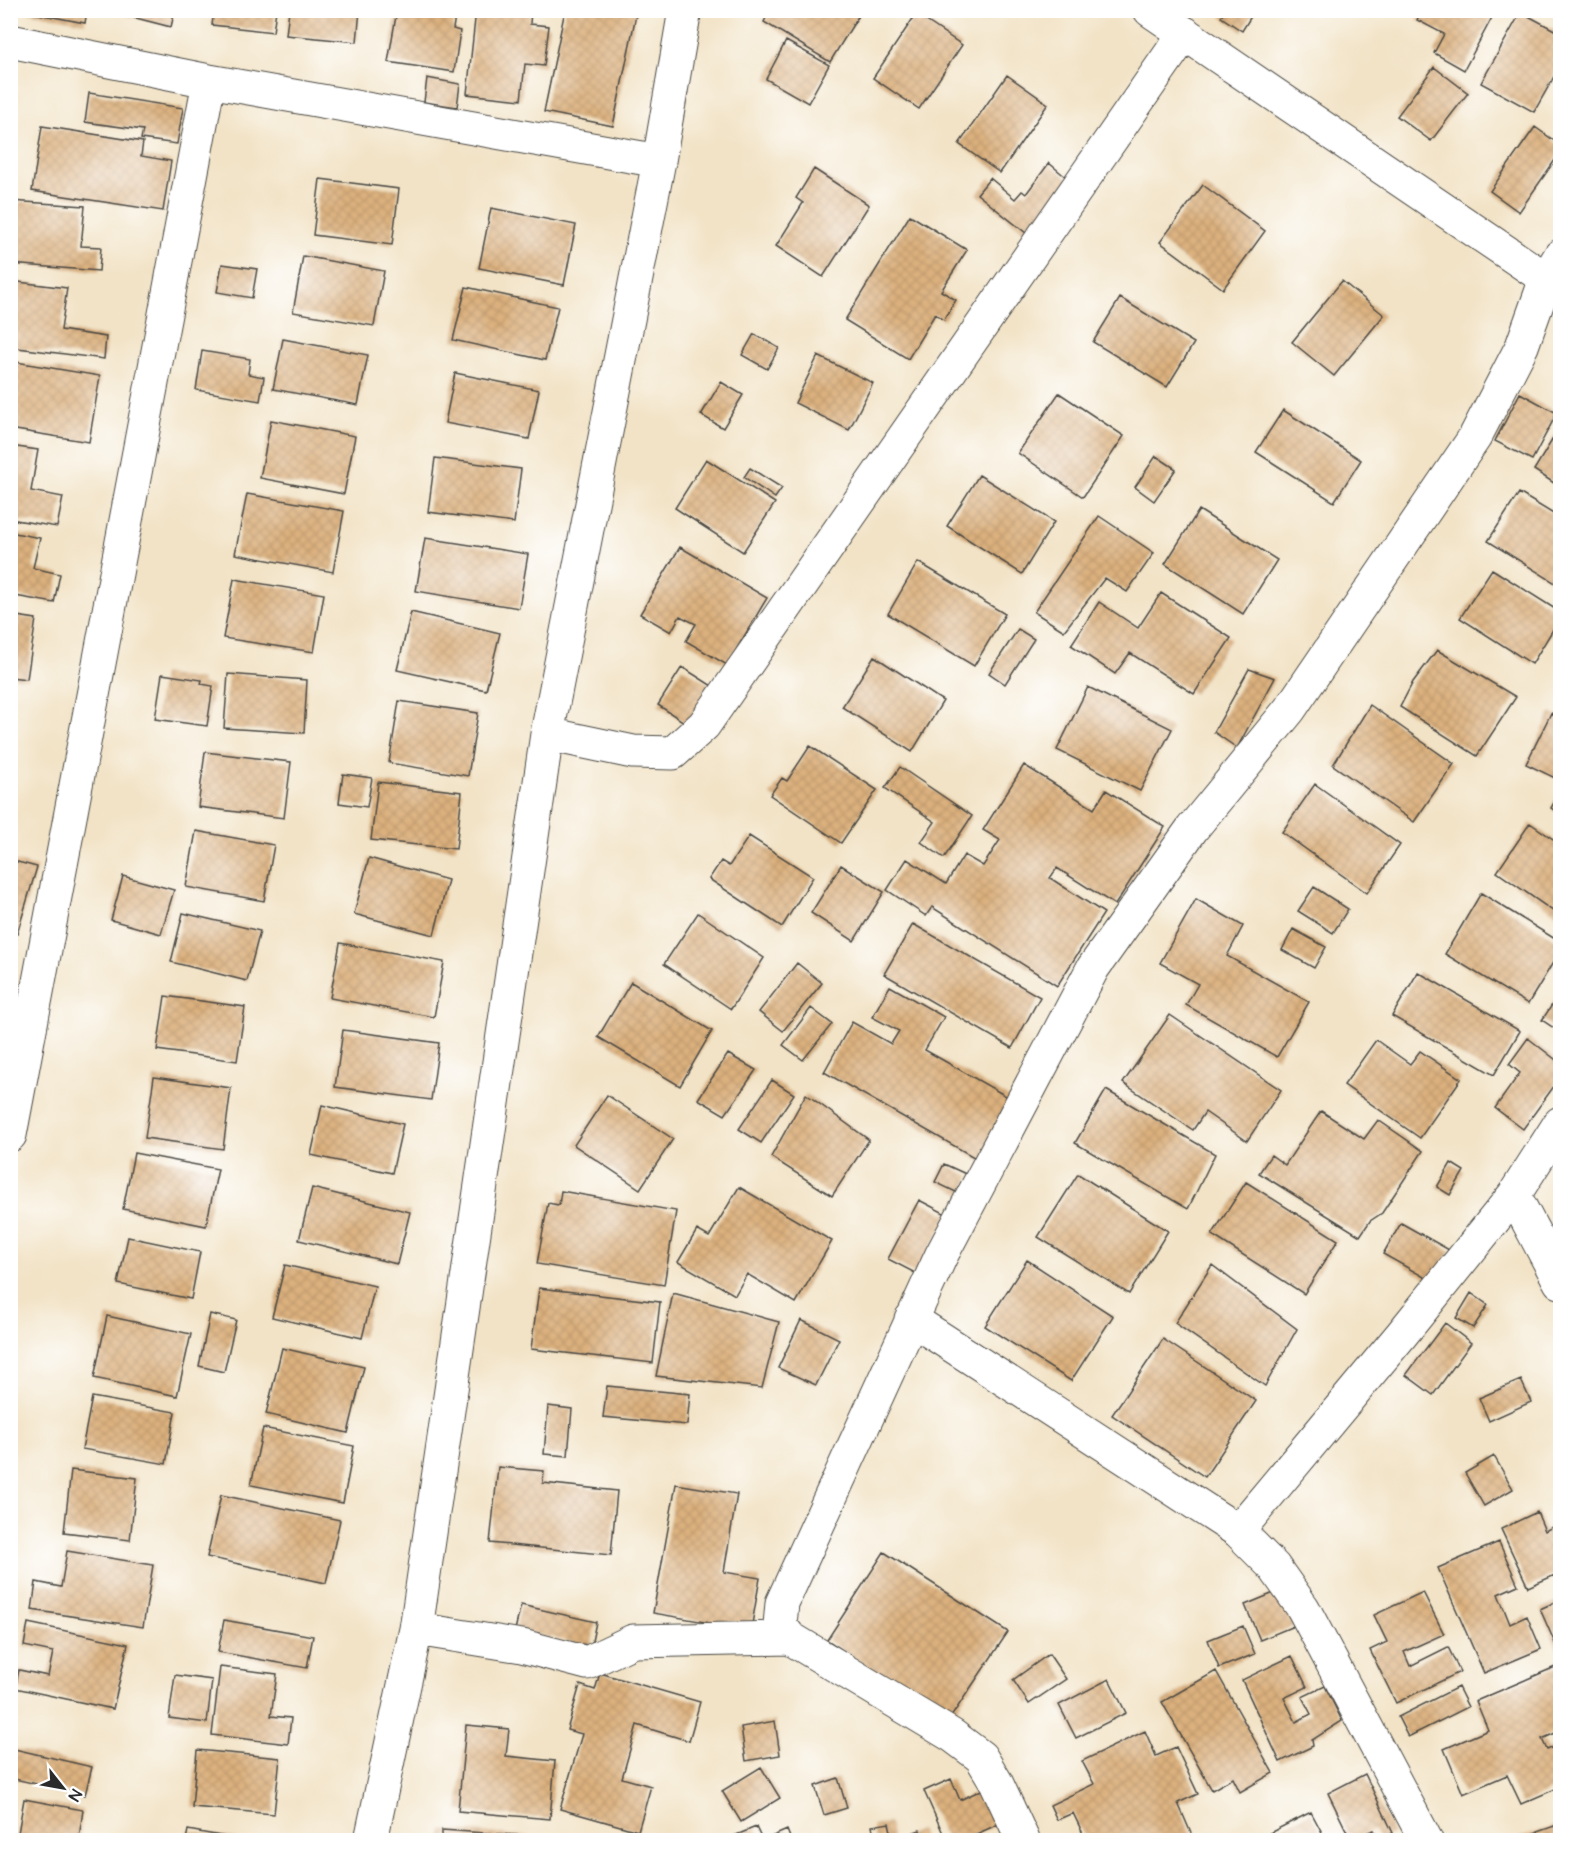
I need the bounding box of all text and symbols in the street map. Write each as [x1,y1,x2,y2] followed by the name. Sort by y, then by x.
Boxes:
[33,1758,93,1818] north arrow
[63,1785,87,1805] text: N

